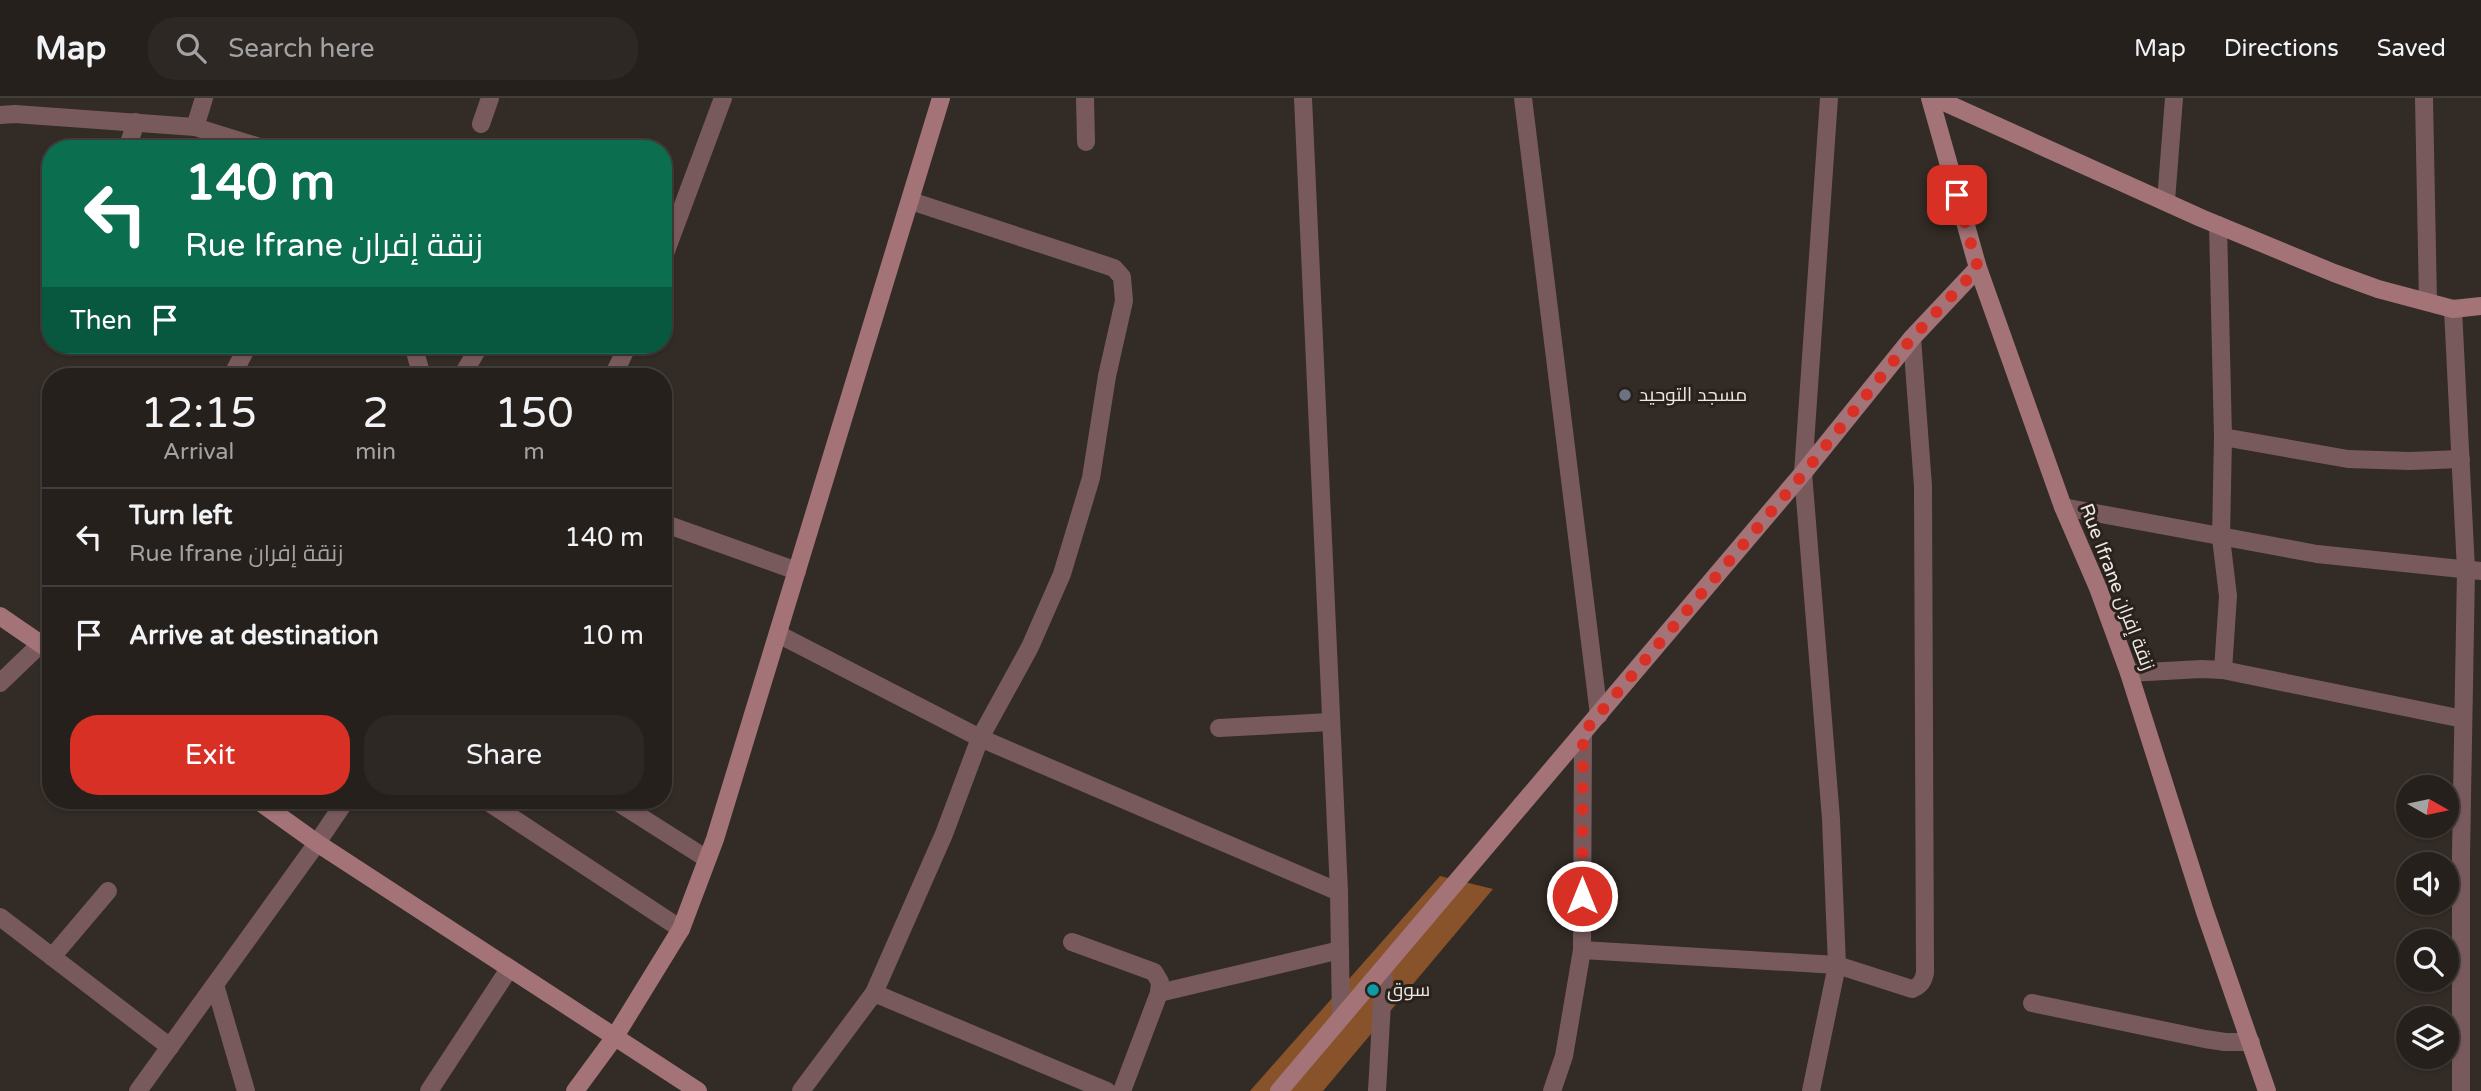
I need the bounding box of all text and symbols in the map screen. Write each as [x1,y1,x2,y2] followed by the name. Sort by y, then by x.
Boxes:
[148,17,638,80] search box
[35,29,106,68] text: Map
[172,29,210,67] icon: search
[228,33,374,64] text: Search here
[2134,34,2186,63] text: Map
[2224,34,2339,63] text: Directions
[2377,34,2446,63] text: Saved
[185,154,335,213] text: 140 m
[1927,165,1987,225] pin
[70,168,161,259] icon: left
[1938,176,1976,214] icon: arrive
[185,227,483,265] text: Rue Ifrane زنقة إفران
[146,301,184,339] icon: arrive
[70,305,132,336] text: Then
[1639,384,1747,406] place label: مسجد التوحيد
[1617,387,1633,403] marker: مسجد التوحيد
[140,388,257,439] text: 12:15
[362,388,389,439] text: 2
[494,388,574,439] text: 150
[163,438,234,466] text: Arrival
[355,438,396,466] text: min
[523,438,545,466] text: m
[129,500,232,531] text: Turn left
[2075,500,2159,674] street label: Rue Ifrane زنقة إفران
[70,518,108,556] icon: left
[564,522,644,553] text: 140 m
[129,540,343,568] text: Rue Ifrane زنقة إفران
[70,616,108,654] icon: arrive
[129,620,379,651] text: Arrive at destination
[581,620,644,651] text: 10 m
[70,715,350,795] button: Exit
[364,715,644,795] button: Share
[2396,775,2459,838] north arrow
[2396,775,2459,1069] map controls
[2396,852,2459,915] button: sound
[1545,859,1619,933] position arrow
[2396,929,2459,992] button: search
[1387,979,1430,1002] place label: سوق
[1365,982,1381,998] marker: سوق
[2396,1006,2459,1069] button: layers

